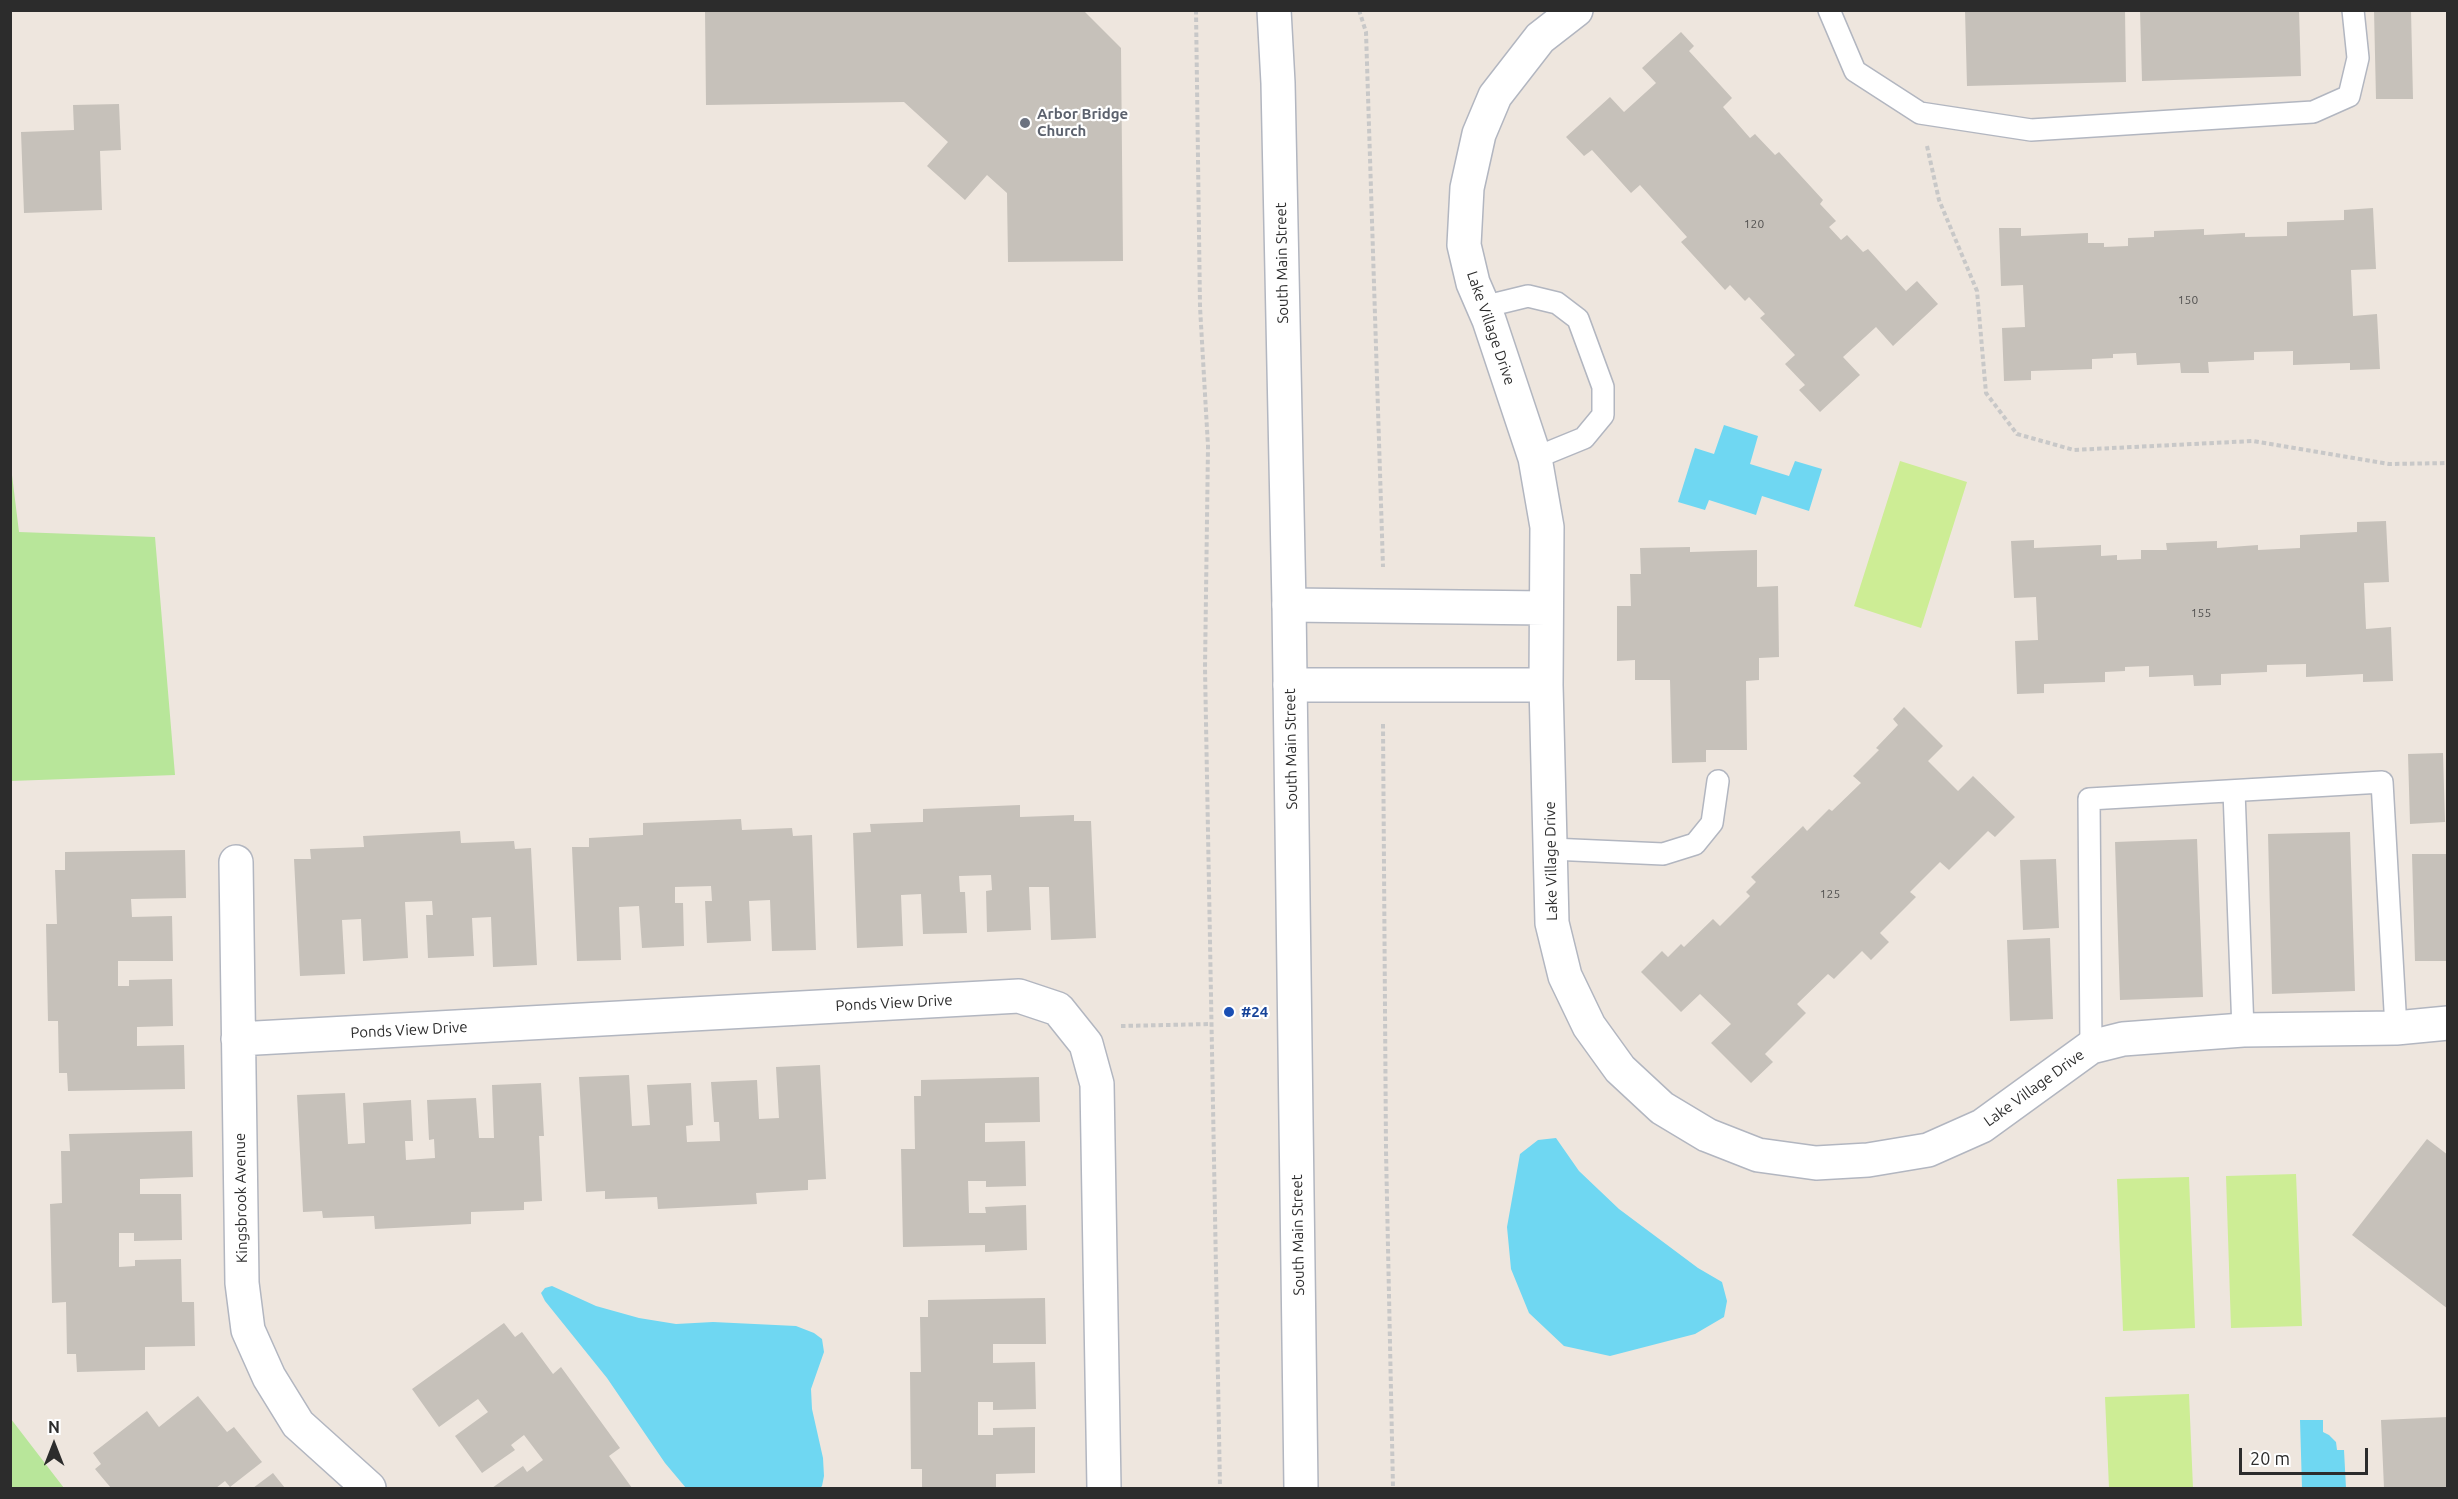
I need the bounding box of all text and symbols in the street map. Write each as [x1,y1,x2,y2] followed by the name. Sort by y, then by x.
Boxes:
[1037,105,1128,140] place label: Arbor Bridge Church
[1018,116,1032,130] marker: Arbor Bridge Church
[1272,202,1292,324] street label: South Main Street
[1744,217,1764,231] house number: 120
[1463,269,1519,387] street label: Lake Village Drive
[2178,293,2198,307] house number: 150
[2191,606,2211,620] house number: 155
[1281,688,1301,810] street label: South Main Street
[1541,801,1561,921] street label: Lake Village Drive
[1820,887,1840,901] house number: 125
[835,991,953,1015] street label: Ponds View Drive
[1241,1003,1268,1021] place label: #24
[1222,1005,1236,1019] marker: #24
[350,1018,468,1042] street label: Ponds View Drive
[1980,1046,2088,1130] street label: Lake Village Drive
[231,1133,251,1263] street label: Kingsbrook Avenue
[1288,1174,1308,1296] street label: South Main Street
[24,1415,84,1475] north arrow
[48,1418,60,1436] text: N
[2242,1436,2371,1474] scale bar
[2250,1448,2290,1468] text: 20 m

